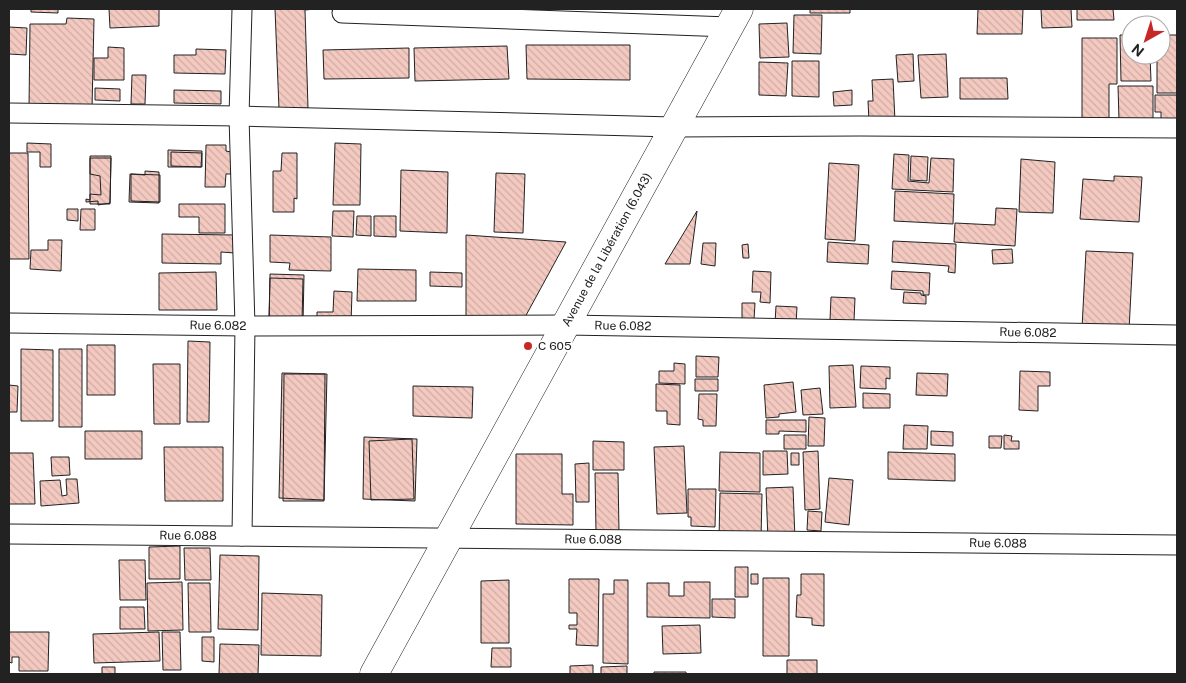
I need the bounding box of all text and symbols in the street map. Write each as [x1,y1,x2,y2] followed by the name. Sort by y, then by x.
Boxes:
[1121,15,1171,65] north arrow
[1129,40,1147,60] text: N
[559,170,655,329] street label: Avenue de la Libération (6.043)
[189,318,247,333] street label: Rue 6.082
[594,318,652,333] street label: Rue 6.082
[999,325,1057,340] street label: Rue 6.082
[538,339,572,353] place label: C 605
[522,340,534,352] marker: C 605
[159,528,217,543] street label: Rue 6.088
[564,532,622,547] street label: Rue 6.088
[969,536,1027,551] street label: Rue 6.088

